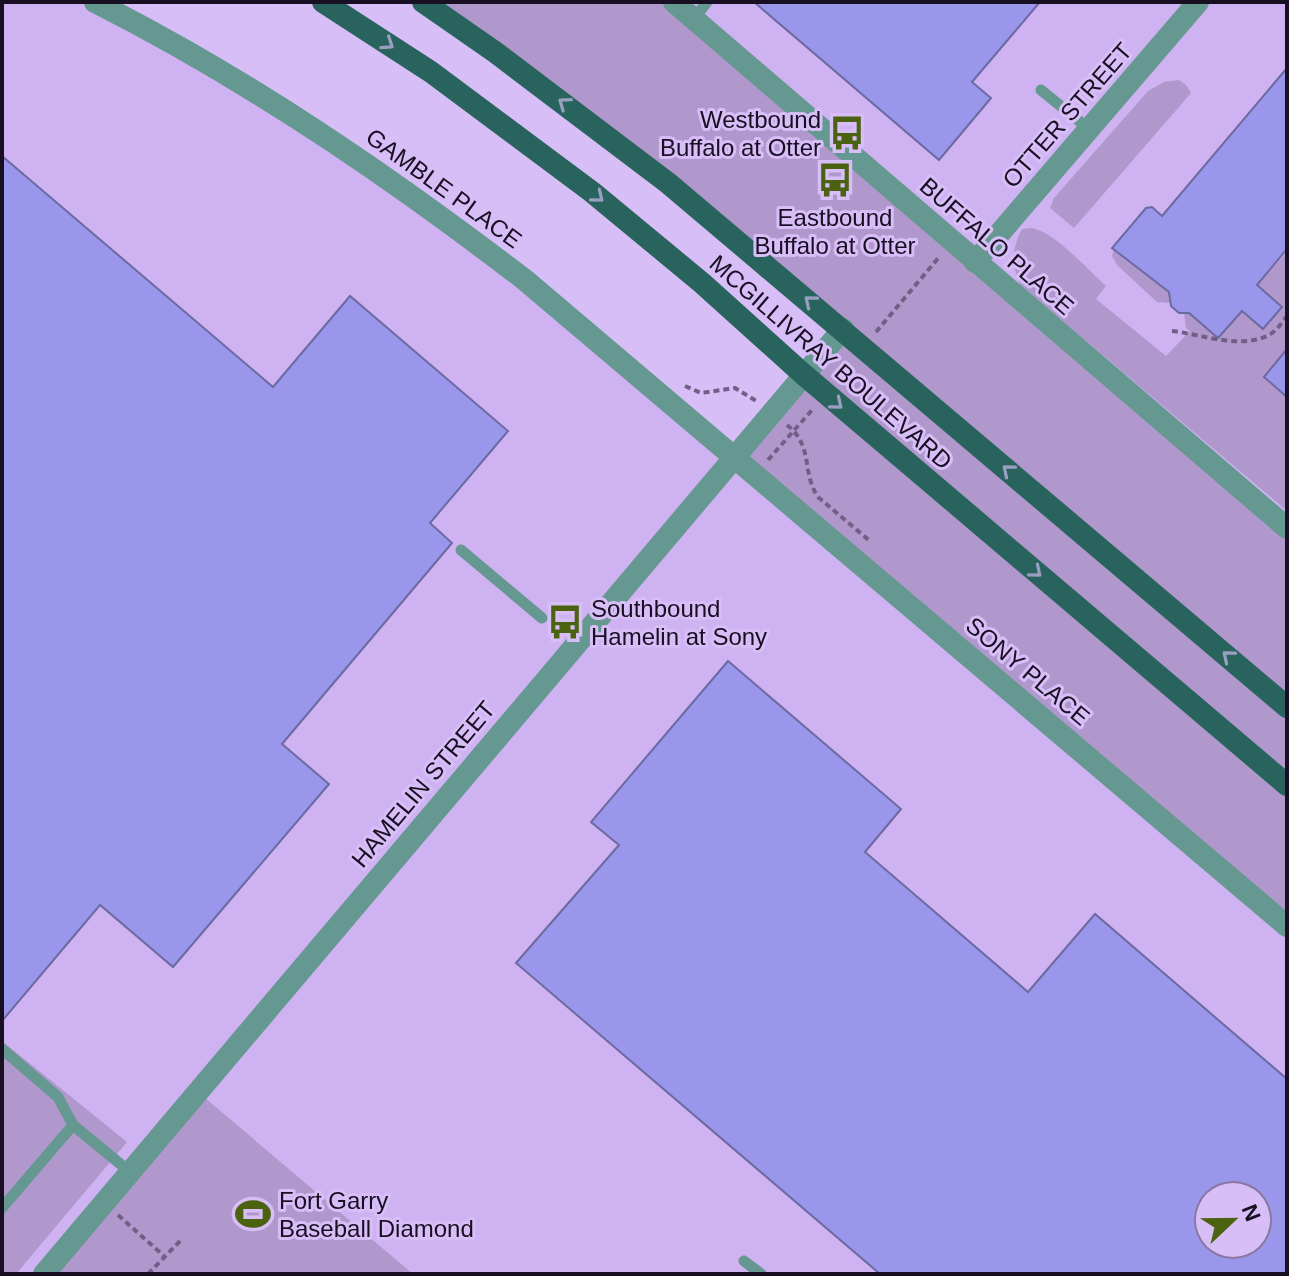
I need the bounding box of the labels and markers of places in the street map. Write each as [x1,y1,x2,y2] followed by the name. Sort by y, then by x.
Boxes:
[660,106,821,161] place label: Westbound Buffalo at Otter
[828,114,866,152] bus stop icon: Westbound Buffalo at Otter
[816,161,854,199] bus stop icon: Eastbound Buffalo at Otter
[755,204,915,259] place label: Eastbound Buffalo at Otter
[591,595,767,650] place label: Southbound Hamelin at Sony
[546,603,584,641] bus stop icon: Southbound Hamelin at Sony
[279,1187,474,1242] place label: Fort Garry Baseball Diamond
[234,1195,272,1233] sports icon: Fort Garry Baseball Diamond

